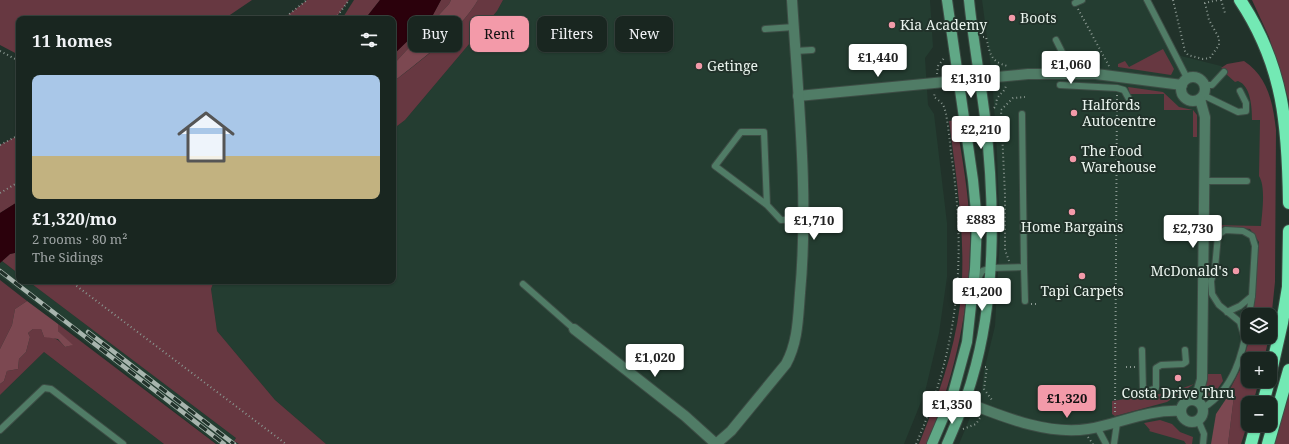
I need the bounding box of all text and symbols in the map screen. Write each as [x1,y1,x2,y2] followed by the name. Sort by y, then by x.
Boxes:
[1020,8,1057,27] place label: Boots
[1007,13,1017,23] marker: Boots
[900,15,987,34] place label: Kia Academy
[408,16,462,52] chip: Buy
[470,16,529,52] chip: Rent
[537,16,607,52] chip: Filters
[615,16,673,52] chip: New
[887,20,897,30] marker: Kia Academy
[32,29,112,52] text: 11 homes
[358,29,380,51] icon: filters
[845,44,911,78] pin: £1,440
[858,48,898,66] text: £1,440
[1038,51,1104,85] pin: £1,060
[1051,55,1091,73] text: £1,060
[707,56,758,75] place label: Getinge
[694,61,704,71] marker: Getinge
[938,65,1004,99] pin: £1,310
[951,69,991,87] text: £1,310
[1082,95,1156,130] place label: Halfords Autocentre
[170,101,242,173] icon: home
[1069,108,1079,118] marker: Halfords Autocentre
[948,116,1014,150] pin: £2,210
[961,120,1001,138] text: £2,210
[1081,141,1156,176] place label: The Food Warehouse
[1068,154,1078,164] marker: The Food Warehouse
[957,206,1005,240] pin: £883
[32,207,117,230] text: £1,320/mo
[781,207,847,241] pin: £1,710
[1067,207,1077,217] marker: Home Bargains
[966,210,996,228] text: £883
[794,211,834,229] text: £1,710
[1160,215,1226,249] pin: £2,730
[1021,217,1123,236] place label: Home Bargains
[1173,219,1213,237] text: £2,730
[32,230,127,248] text: 2 rooms · 80 m²
[32,248,103,266] text: The Sidings
[1150,261,1228,280] place label: McDonald's
[1231,266,1241,276] marker: McDonald's
[1077,271,1087,281] marker: Tapi Carpets
[949,278,1015,312] pin: £1,200
[1040,281,1124,300] place label: Tapi Carpets
[962,282,1002,300] text: £1,200
[1241,308,1277,432] map controls
[1241,308,1277,344] button: layers
[622,344,688,378] pin: £1,020
[635,348,675,366] text: £1,020
[1241,352,1277,388] button: +
[1173,373,1183,383] marker: Costa Drive Thru
[1122,383,1235,402] place label: Costa Drive Thru
[1034,385,1100,419] pin: £1,320
[1047,389,1087,407] text: £1,320
[919,391,985,425] pin: £1,350
[932,395,972,413] text: £1,350
[1241,396,1277,432] button: −

